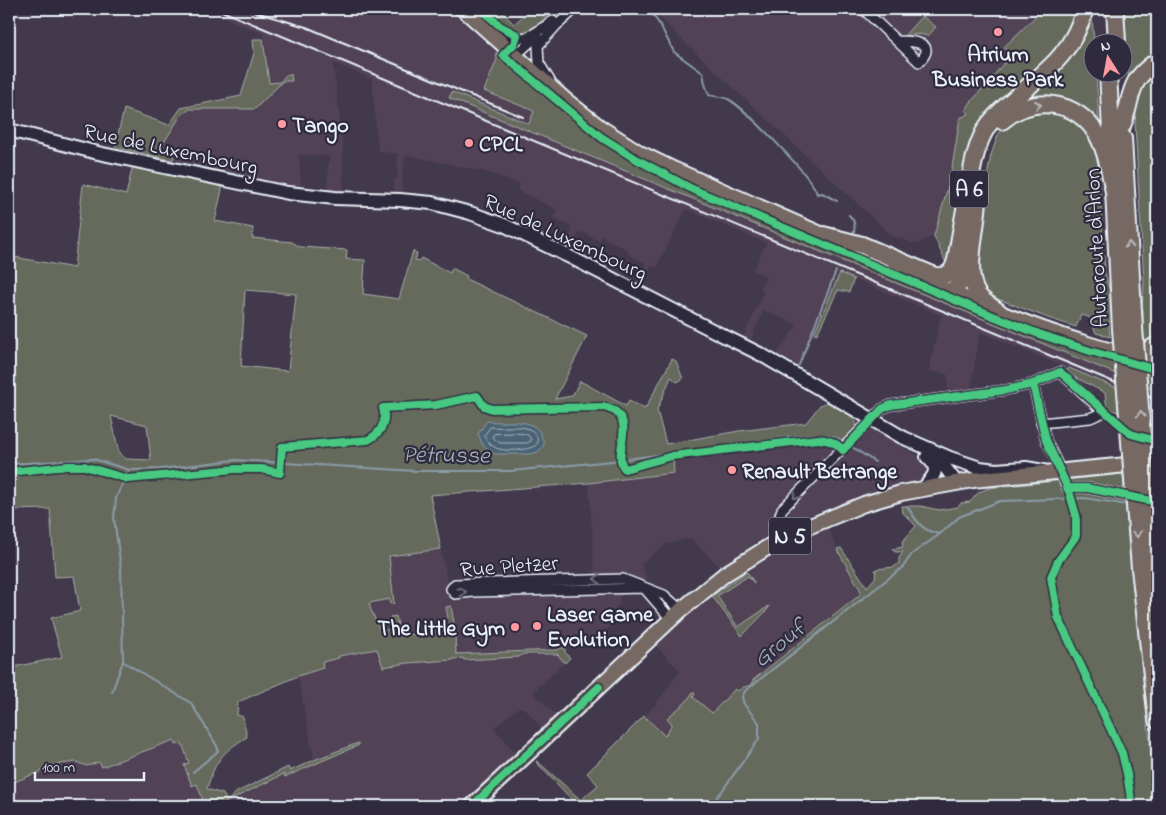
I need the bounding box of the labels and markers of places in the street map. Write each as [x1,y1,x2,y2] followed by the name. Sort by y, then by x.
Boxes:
[992,26,1004,38] marker: Atrium Business Park
[932,40,1065,97] place label: Atrium Business Park
[292,111,349,144] place label: Tango
[276,118,288,130] marker: Tango
[479,130,524,162] place label: CPCL
[463,137,475,149] marker: CPCL
[742,457,898,490] place label: Renault Betrange
[726,464,738,476] marker: Renault Betrange
[547,600,654,657] place label: Laser Game Evolution
[378,614,505,647] place label: The Little Gym
[531,620,543,632] marker: Laser Game Evolution
[509,621,521,633] marker: The Little Gym

